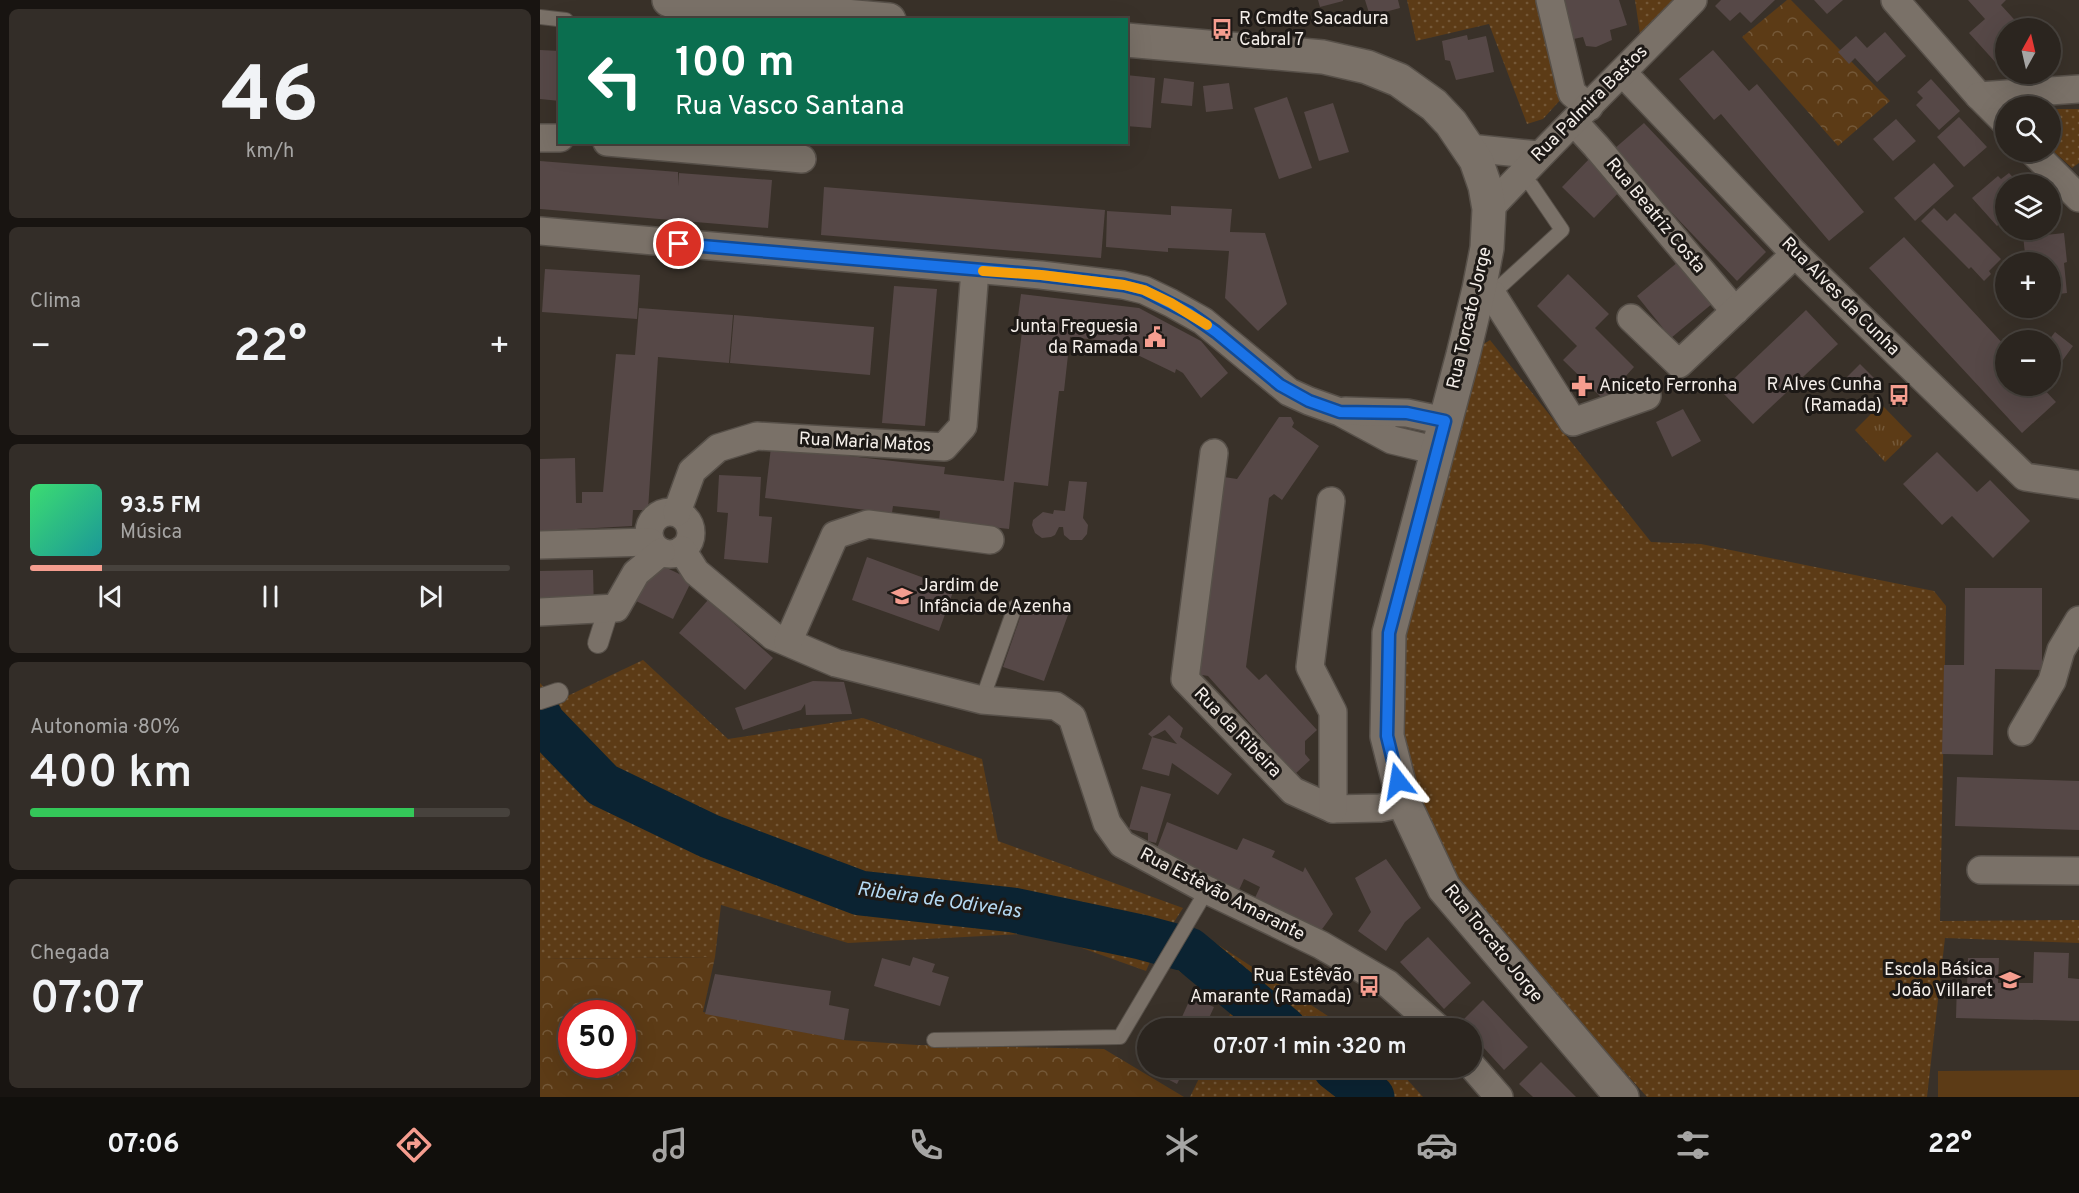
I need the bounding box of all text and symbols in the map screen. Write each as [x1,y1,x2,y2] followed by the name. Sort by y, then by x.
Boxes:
[1239,8,1389,52] place label: R Cmdte Sacadura Cabral 7
[1210,17,1234,41] bus stop icon: R Cmdte Sacadura Cabral 7
[1995,18,2061,84] north arrow
[1995,18,2061,396] map controls
[675,38,794,91] text: 100 m
[1527,41,1653,167] street label: Rua Palmira Bastos
[576,42,654,120] icon: left
[221,50,319,149] text: 46
[675,90,904,124] text: Rua Vasco Santana
[1995,96,2061,162] button: search
[246,139,294,165] text: km/h
[1600,154,1710,278] street label: Rua Beatriz Costa
[1995,174,2061,240] button: layers
[653,218,704,269] pin
[662,227,695,260] icon: arrive
[1776,233,1904,361] street label: Rua Alves da Cunha
[1442,245,1498,391] street label: Rua Torcato Jorge
[1995,252,2061,318] button: +
[30,289,81,315] text: Clima
[1010,316,1138,360] place label: Junta Freguesia da Ramada
[233,320,307,377] text: 22°
[1143,325,1167,349] public building icon: Junta Freguesia da Ramada
[30,327,51,369] text: −
[489,327,510,369] text: +
[1995,330,2061,396] button: −
[1570,374,1594,398] pharmacy icon: Aniceto Ferronha
[1767,374,1882,418] place label: R Alves Cunha (Ramada)
[1599,375,1737,398] place label: Aniceto Ferronha
[1887,383,1911,407] bus stop icon: R Alves Cunha (Ramada)
[798,428,932,458] street label: Rua Maria Matos
[120,493,201,520] text: 93.5 FM
[120,520,182,546] text: Música
[919,575,1071,619] place label: Jardim de Infância de Azenha
[94,580,127,613] icon: previous
[254,580,287,613] icon: pause
[414,580,447,613] icon: next
[890,584,914,608] school or university icon: Jardim de Infância de Azenha
[1188,683,1286,783] street label: Rua da Ribeira
[30,715,180,741] text: Autonomia · 80%
[30,746,192,803] text: 400 km
[1366,749,1430,813] position arrow
[1136,843,1308,947] street label: Rua Estêvão Amarante
[855,877,1024,926] water label: Ribeira de Odivelas
[1438,880,1548,1008] street label: Rua Torcato Jorge
[30,941,110,967] text: Chegada
[1884,959,1993,1003] place label: Escola Básica João Villaret
[1190,965,1352,1009] place label: Rua Estêvão Amarante (Ramada)
[1998,968,2022,992] school or university icon: Escola Básica João Villaret
[30,972,145,1029] text: 07:07
[1357,974,1381,998] bus stop icon: Rua Estêvão Amarante (Ramada)
[558,1000,636,1078] speed limit sign: 50
[1212,1034,1407,1061] text: 07:07 · 1 min · 320 m
[393,1124,435,1166] icon: directions
[649,1124,691,1166] icon: music
[905,1124,947,1166] icon: phone
[1161,1124,1203,1166] icon: climate
[1416,1124,1458,1166] icon: car
[1672,1124,1714,1166] icon: filters
[107,1128,180,1162] text: 07:06
[1928,1128,1972,1162] text: 22°

